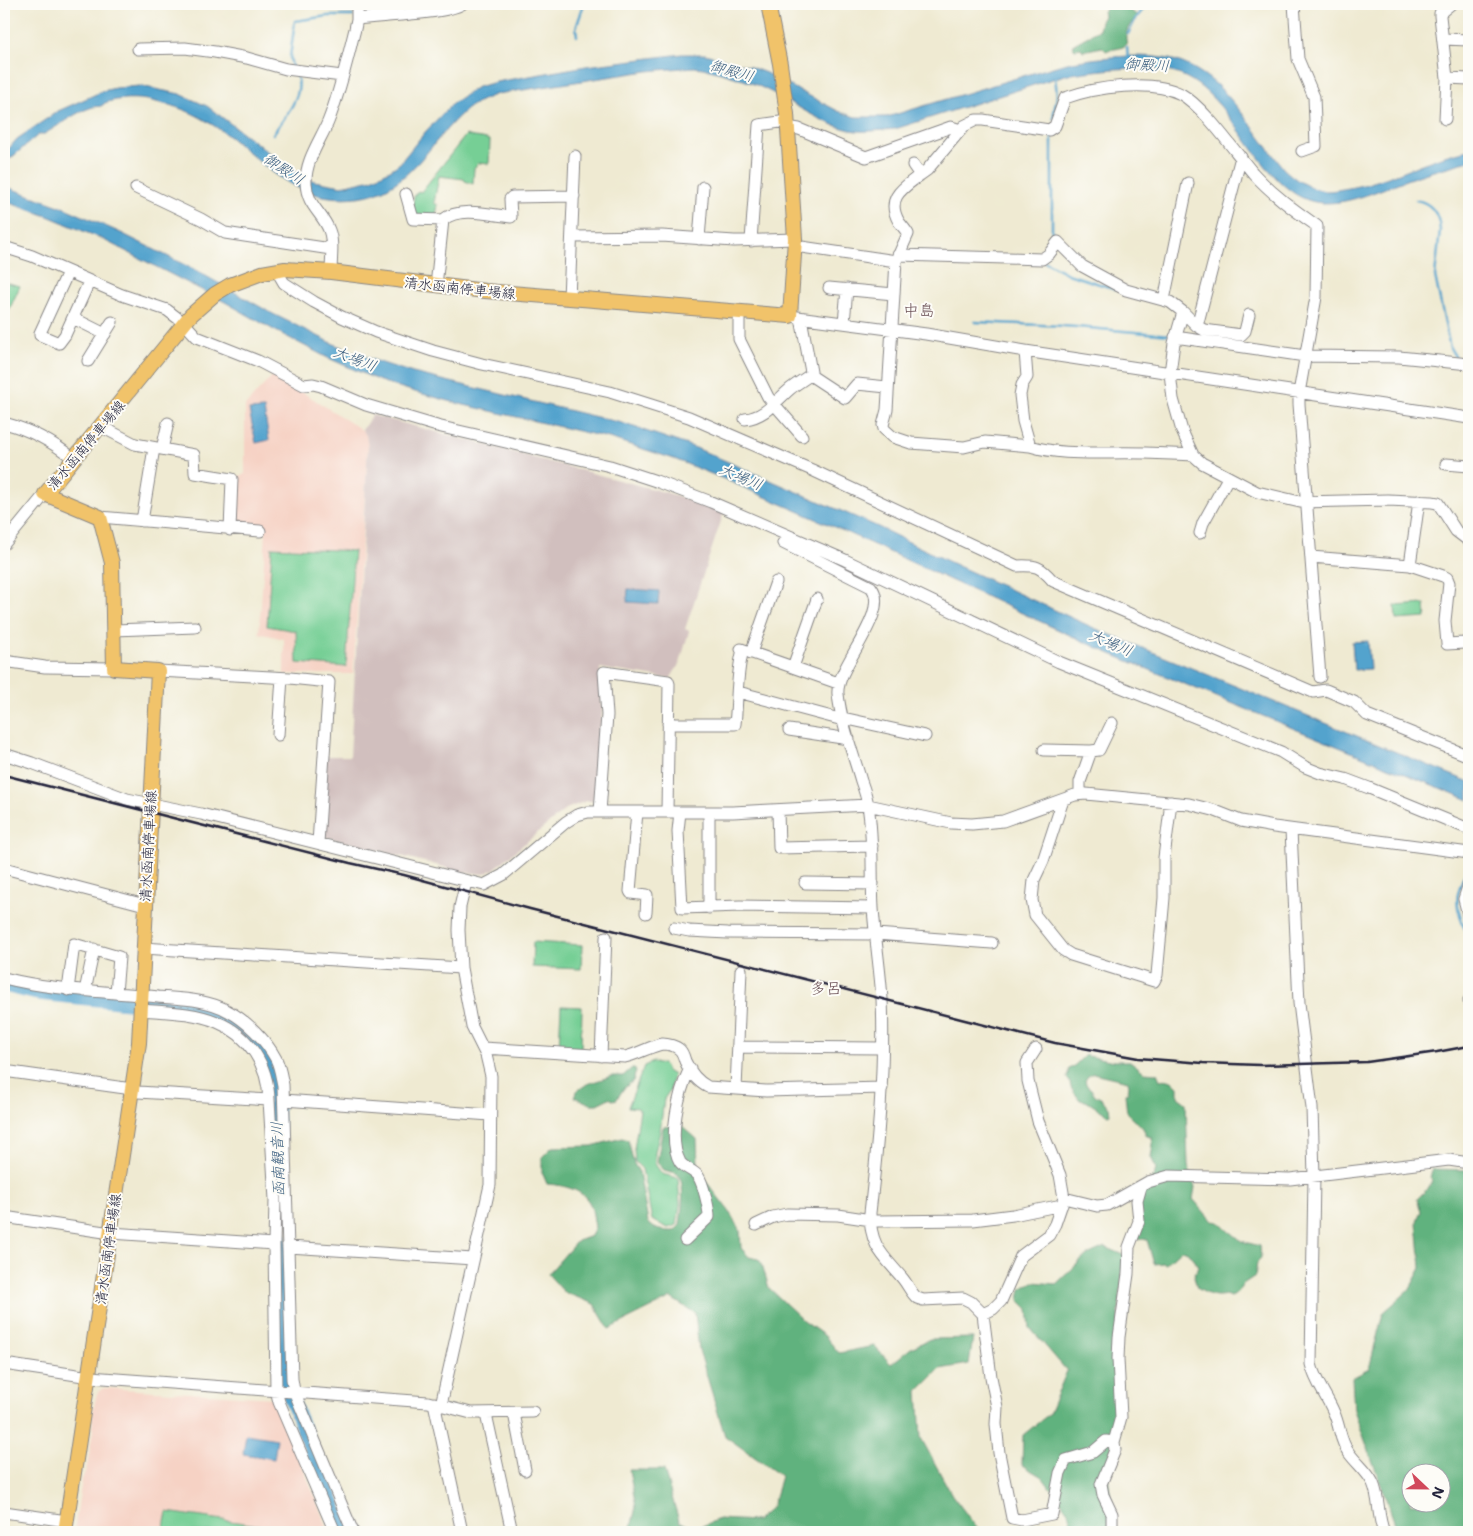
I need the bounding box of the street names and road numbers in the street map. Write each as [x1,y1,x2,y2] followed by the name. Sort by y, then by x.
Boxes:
[403,273,517,303] street label: 清水函南停車場線
[43,396,129,494] street label: 清水函南停車場線
[136,790,160,902] street label: 清水函南停車場線
[91,1192,125,1306] street label: 清水函南停車場線

